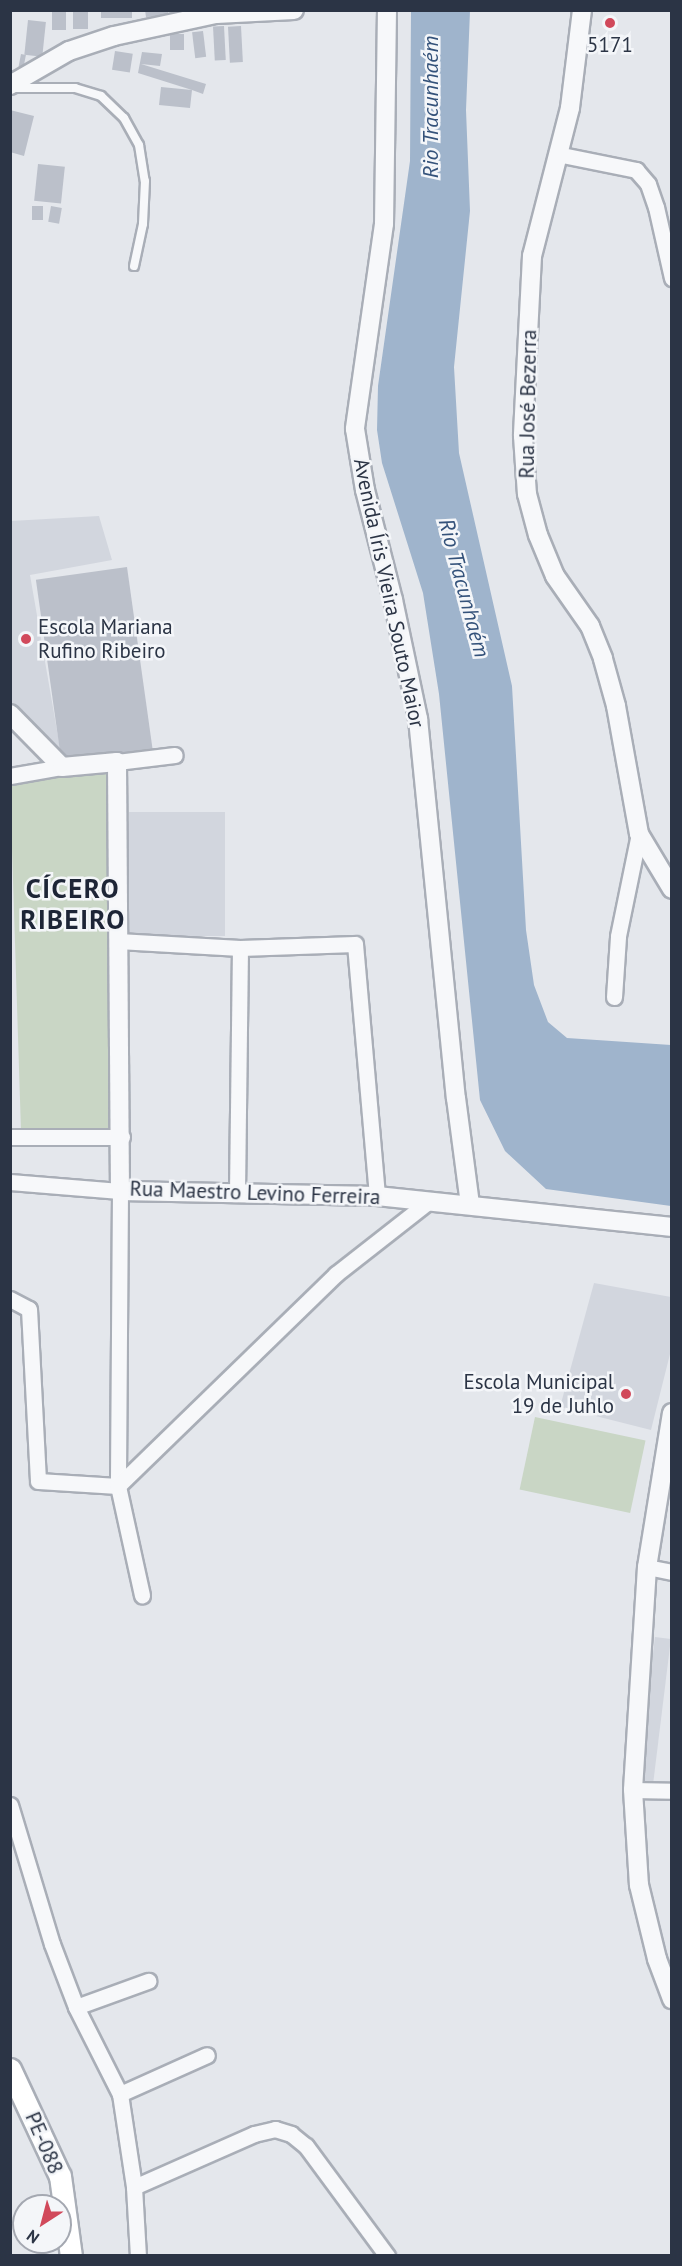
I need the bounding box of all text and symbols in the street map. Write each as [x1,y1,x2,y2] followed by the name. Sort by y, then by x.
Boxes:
[603,16,617,30] marker: 5171
[587,32,633,58] place label: 5171
[418,35,444,179] water label: Rio Tracunhaém
[514,329,542,479] street label: Rua José Bezerra
[348,456,430,730] street label: Avenida Íris Vieira Souto Maior
[433,515,495,661] water label: Rio Tracunhaém
[38,614,173,664] place label: Escola Mariana Rufino Ribeiro
[19,632,33,646] marker: Escola Mariana Rufino Ribeiro
[20,872,126,935] district label: CÍCERO RIBEIRO
[129,1176,381,1210] street label: Rua Maestro Levino Ferreira
[463,1369,614,1419] place label: Escola Municipal 19 de Juhlo
[619,1387,633,1401] marker: Escola Municipal 19 de Juhlo
[20,2108,68,2178] street label: PE-088
[12,2194,72,2254] north arrow
[22,2226,43,2248] text: N

